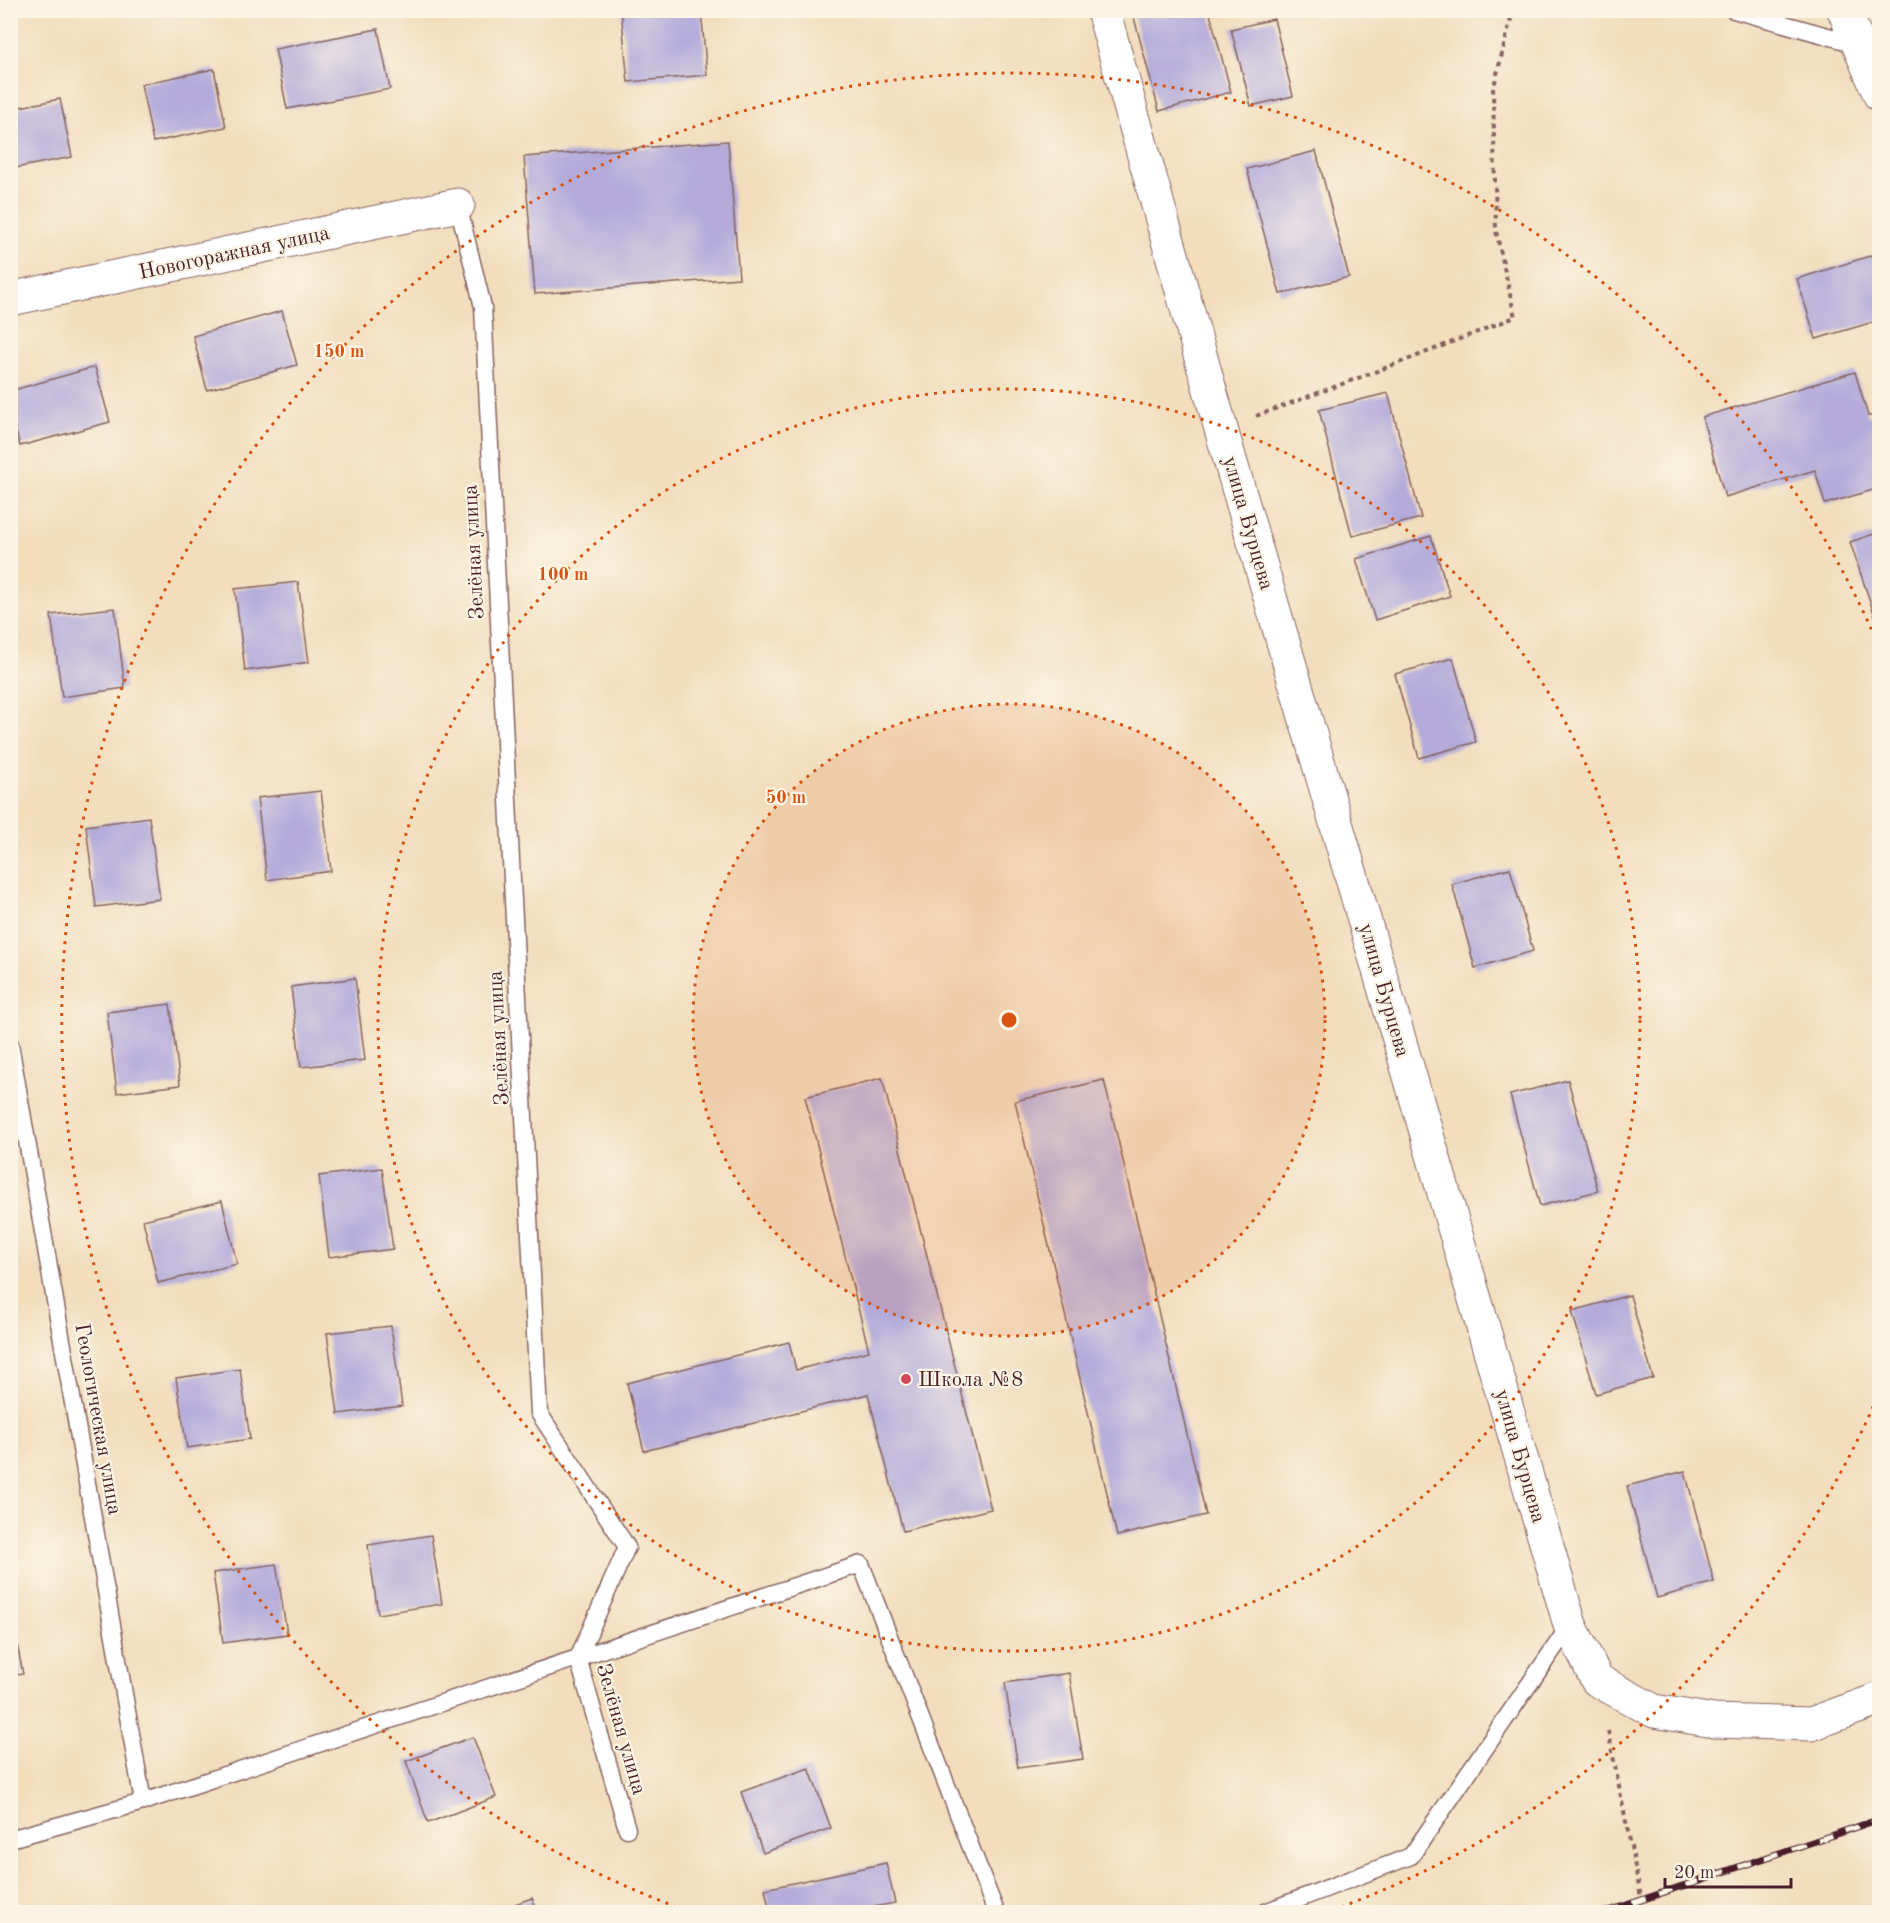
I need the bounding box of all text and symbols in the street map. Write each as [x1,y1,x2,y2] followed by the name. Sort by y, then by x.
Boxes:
[137,223,332,284] street label: Новогоражная улица
[314,343,364,361] text: 150 m
[1218,454,1277,593] street label: улица Бурцева
[460,484,489,620] street label: Зелёная улица
[538,566,588,584] text: 100 m
[766,789,806,807] text: 50 m
[1354,921,1413,1060] street label: улица Бурцева
[485,970,514,1106] street label: Зелёная улица
[999,1010,1019,1030] centre of rings
[70,1322,125,1517] street label: Геологическая улица
[918,1370,1024,1391] place label: Школа №8
[899,1372,913,1386] marker: Школа №8
[1490,1387,1549,1526] street label: улица Бурцева
[592,1661,649,1797] street label: Зелёная улица
[1665,1851,1791,1889] scale bar
[1674,1864,1714,1882] text: 20 m

